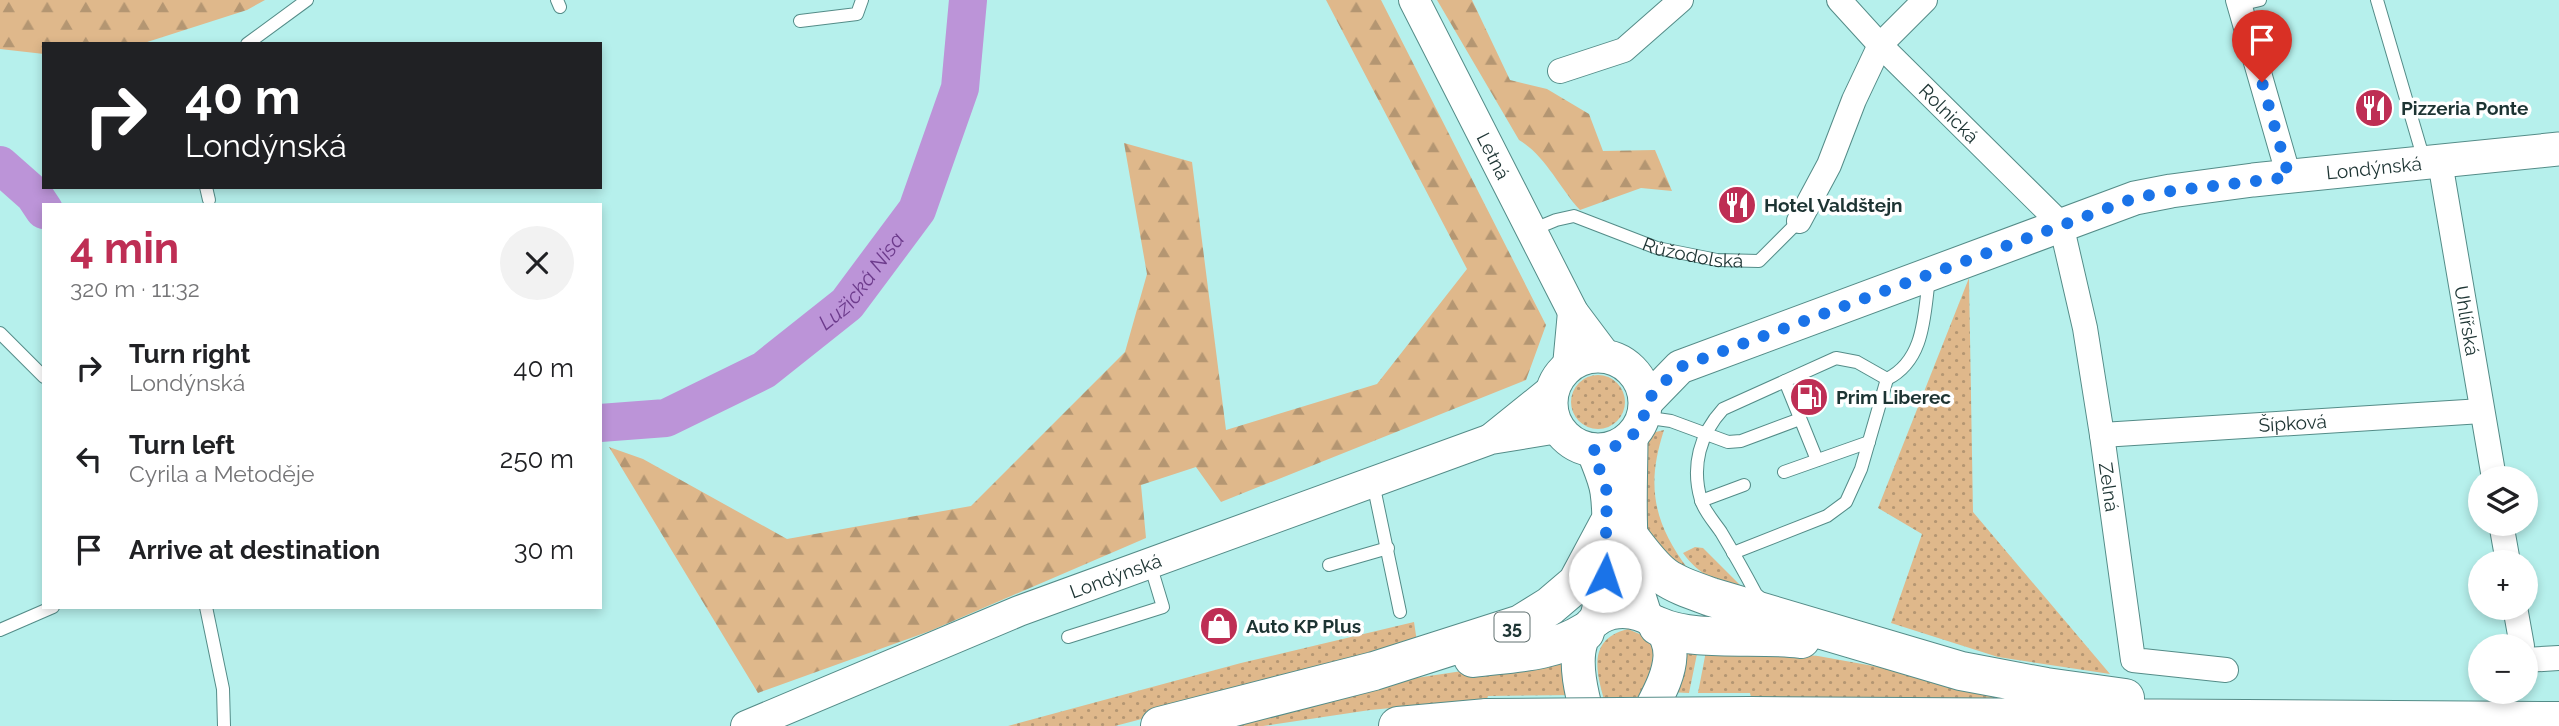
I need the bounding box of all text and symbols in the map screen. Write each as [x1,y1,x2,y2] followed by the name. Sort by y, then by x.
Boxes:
[2232,10,2292,82] pin
[2243,21,2281,59] icon: arrive
[185,68,300,125] text: 40 m
[70,70,161,161] icon: right
[1915,79,1983,147] street label: Rolnická
[2353,87,2395,129] restaurant icon: Pizzeria Ponte
[2401,97,2528,119] place label: Pizzeria Ponte
[185,127,347,164] text: Londýnská
[1472,129,1515,183] street label: Letná
[2325,152,2423,184] street label: Londýnská
[1716,184,1758,226] restaurant icon: Hotel Valdštejn
[1764,194,1903,216] place label: Hotel Valdštejn
[70,224,179,273] text: 4 min
[500,226,574,300] button: close
[813,227,909,335] water label: Lužická Nisa
[1640,233,1744,272] street label: Růžodolská
[70,275,200,302] text: 320 m · 11:32
[2450,284,2484,358] street label: Uhlířská
[129,339,250,369] text: Turn right
[70,349,108,387] icon: right
[513,353,574,383] text: 40 m
[129,369,245,396] text: Londýnská
[1788,376,1830,418] fuel station icon: Prim Liberec
[1836,386,1951,408] place label: Prim Liberec
[2258,410,2327,436] street label: Šípková
[129,430,235,460] text: Turn left
[70,440,108,478] icon: left
[500,444,574,474] text: 250 m
[129,460,314,487] text: Cyrila a Metoděje
[2095,461,2123,513] street label: Zelná
[2468,466,2538,704] map controls
[2468,466,2538,536] button: layers
[70,531,108,569] icon: arrive
[129,535,380,565] text: Arrive at destination
[514,535,574,565] text: 30 m
[1568,539,1642,613] position arrow
[1067,549,1164,603] street label: Londýnská
[2468,550,2538,620] button: +
[1198,605,1240,647] shop icon: Auto KP Plus
[1494,612,1530,642] road number: 35
[1246,615,1361,637] place label: Auto KP Plus
[2468,634,2538,704] button: −

